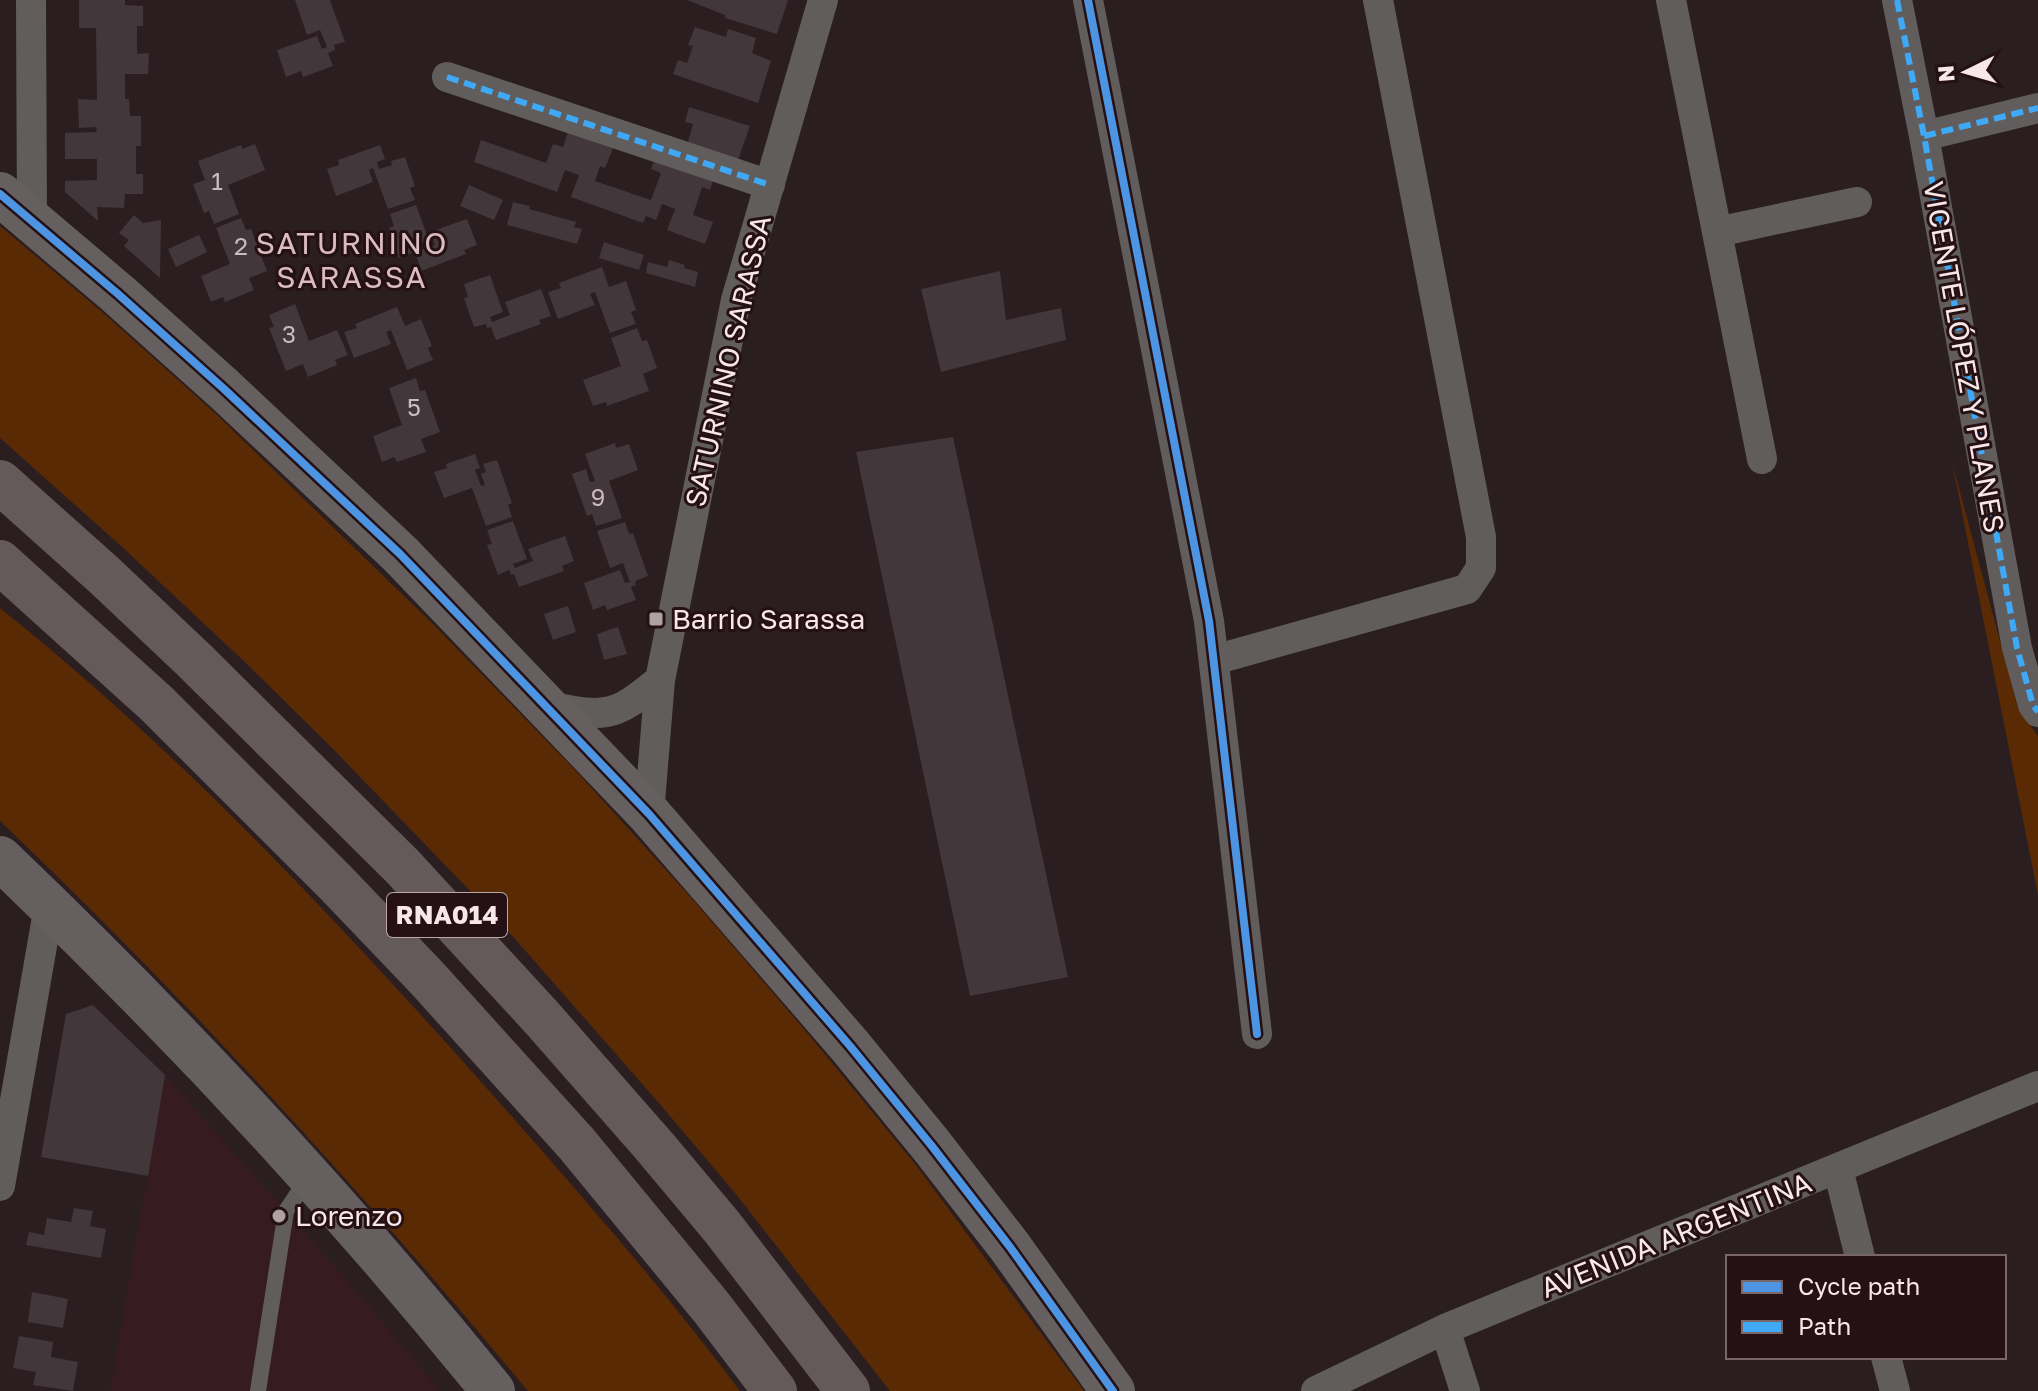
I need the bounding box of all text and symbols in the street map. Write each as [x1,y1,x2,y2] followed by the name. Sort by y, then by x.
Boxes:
[1926,32,2006,112] north arrow
[1931,64,1960,83] text: N
[211,166,223,195] house number: 1
[1917,179,2012,535] street label: VICENTE LÓPEZ Y PLANES
[678,212,777,510] street label: SATURNINO SARASSA
[256,225,448,295] district label: SATURNINO SARASSA
[234,231,248,260] house number: 2
[282,319,296,348] house number: 3
[407,392,421,421] house number: 5
[591,482,605,511] house number: 9
[672,602,865,635] place label: Barrio Sarassa
[647,610,665,628] marker: Barrio Sarassa
[387,893,507,937] road number: RNA014
[1536,1165,1816,1304] street label: AVENIDA ARGENTINA
[295,1199,403,1232] place label: Lorenzo
[270,1207,288,1225] marker: Lorenzo
[1726,1255,2006,1359] legend
[1798,1271,1920,1300] text: Cycle path
[1798,1311,1851,1340] text: Path

